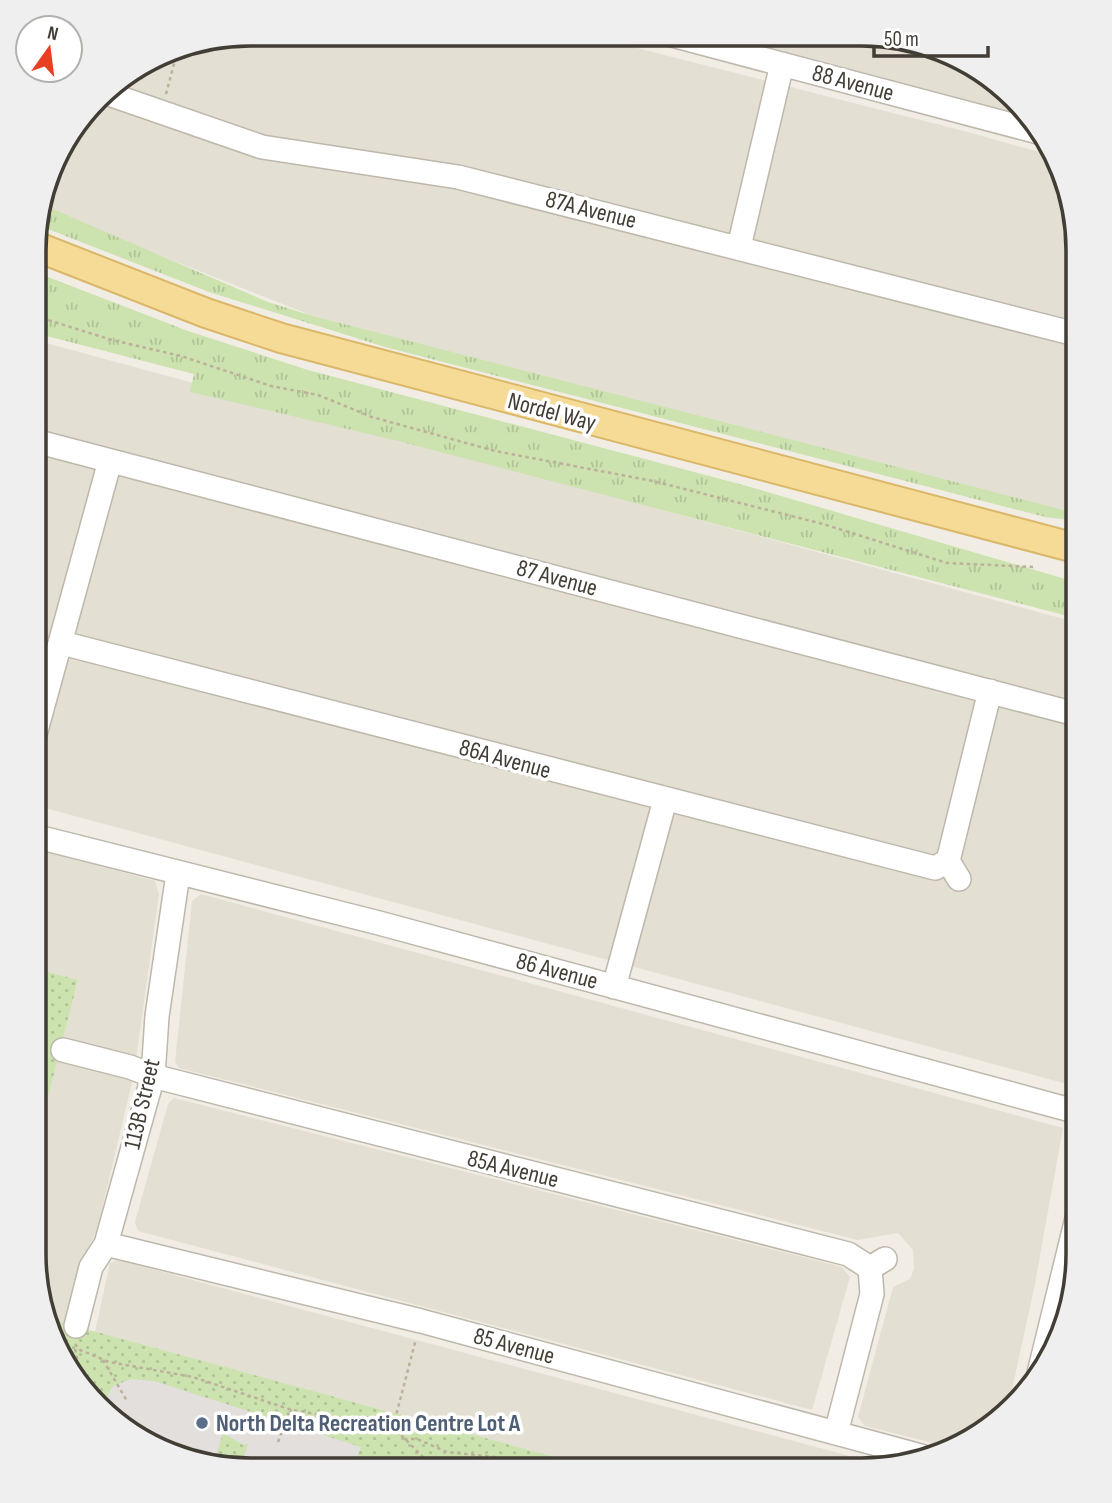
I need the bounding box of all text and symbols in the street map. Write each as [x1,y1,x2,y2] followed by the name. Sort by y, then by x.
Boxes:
[14,14,84,84] north arrow
[874,14,988,58] scale bar
[45,22,60,46] text: N
[884,27,919,52] text: 50 m
[809,58,897,108] street label: 88 Avenue
[543,185,639,235] street label: 87A Avenue
[505,386,599,438] street label: Nordel Way
[513,553,601,603] street label: 87 Avenue
[456,733,554,785] street label: 86A Avenue
[513,946,601,996] street label: 86 Avenue
[118,1056,166,1152] street label: 113B Street
[464,1144,562,1194] street label: 85A Avenue
[470,1321,558,1371] street label: 85 Avenue
[216,1409,521,1438] place label: North Delta Recreation Centre Lot A
[194,1415,210,1431] marker: North Delta Recreation Centre Lot A

